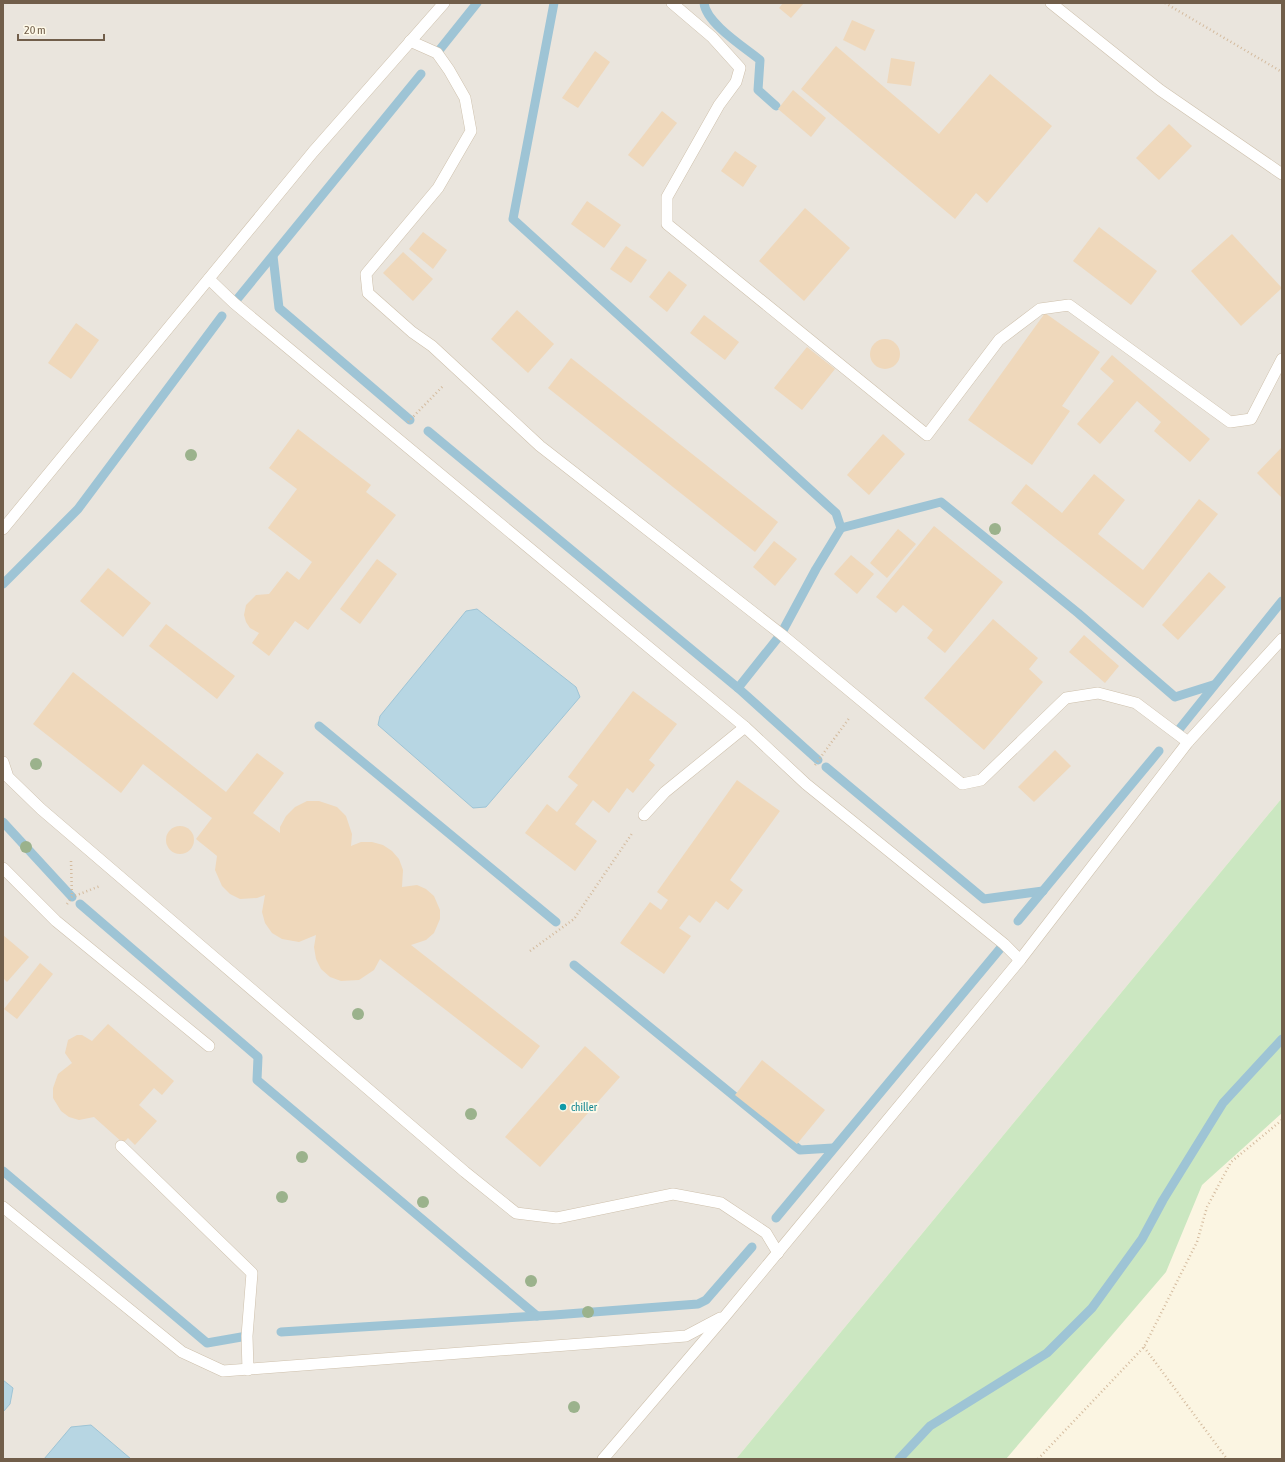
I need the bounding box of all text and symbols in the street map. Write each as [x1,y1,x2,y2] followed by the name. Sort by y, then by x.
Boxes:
[18,16,104,42] scale bar
[24,23,46,37] text: 20 m
[571,1101,598,1113] place label: chiller
[558,1102,568,1112] marker: chiller

